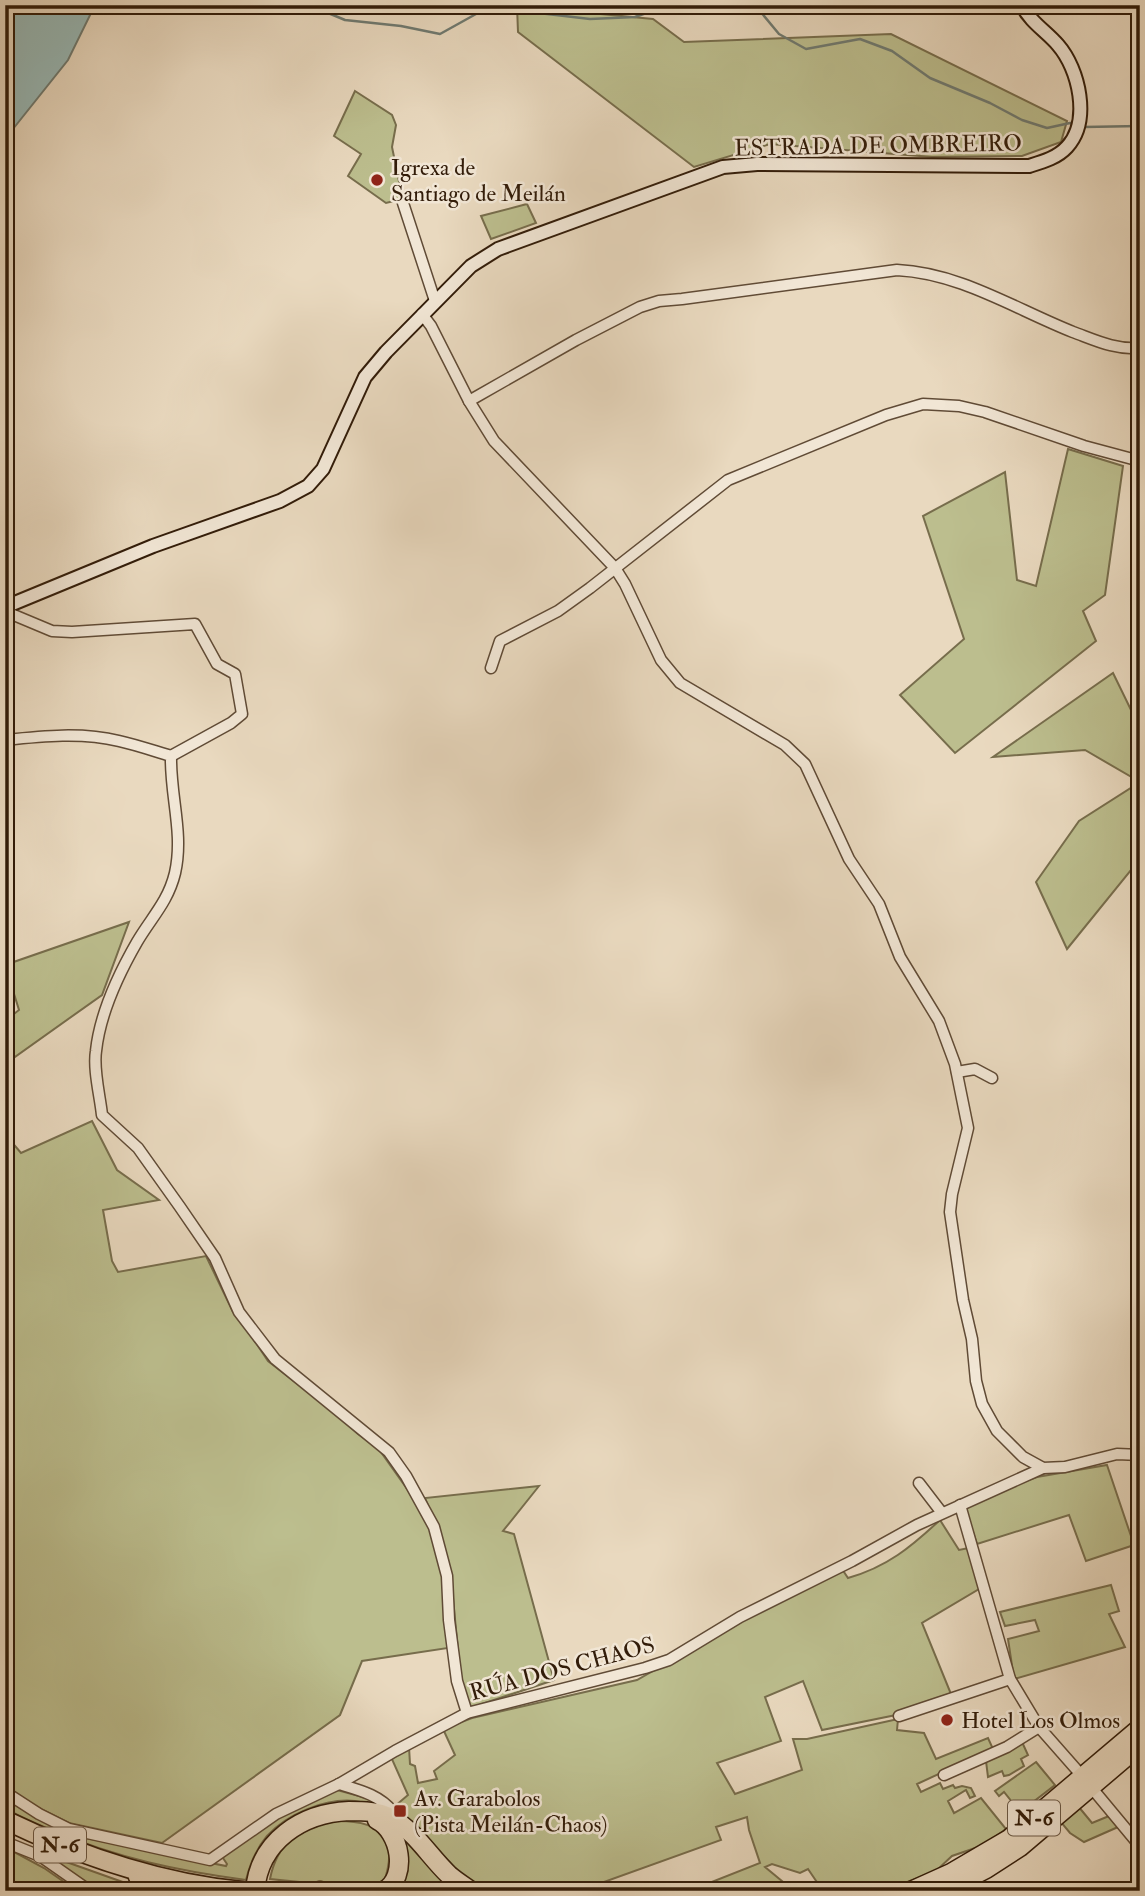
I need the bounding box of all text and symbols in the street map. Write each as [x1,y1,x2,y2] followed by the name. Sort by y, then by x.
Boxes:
[734,128,1022,163] street label: ESTRADA DE OMBREIRO
[391,153,566,208] place label: Igrexa de Santiago de Meilán
[369,172,385,188] marker: Igrexa de Santiago de Meilán
[466,1630,658,1707] street label: RÚA DOS CHAOS
[961,1706,1120,1735] place label: Hotel Los Olmos
[939,1712,955,1728] marker: Hotel Los Olmos
[413,1784,608,1839] place label: Av. Garabolos (Pista Meilán-Chaos)
[1008,1800,1060,1836] road number: N-6
[392,1803,408,1819] marker: Av. Garabolos (Pista Meilán-Chaos)
[34,1828,86,1862] road number: N-6

